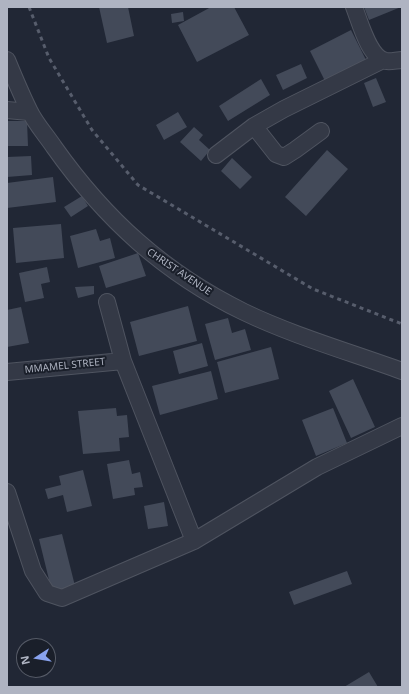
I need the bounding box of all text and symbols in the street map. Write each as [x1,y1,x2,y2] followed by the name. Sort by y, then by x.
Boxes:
[145,246,213,298] street label: CHRIST AVENUE
[24,356,106,376] street label: MMAMEL STREET
[16,638,56,678] north arrow
[16,654,33,666] text: N

